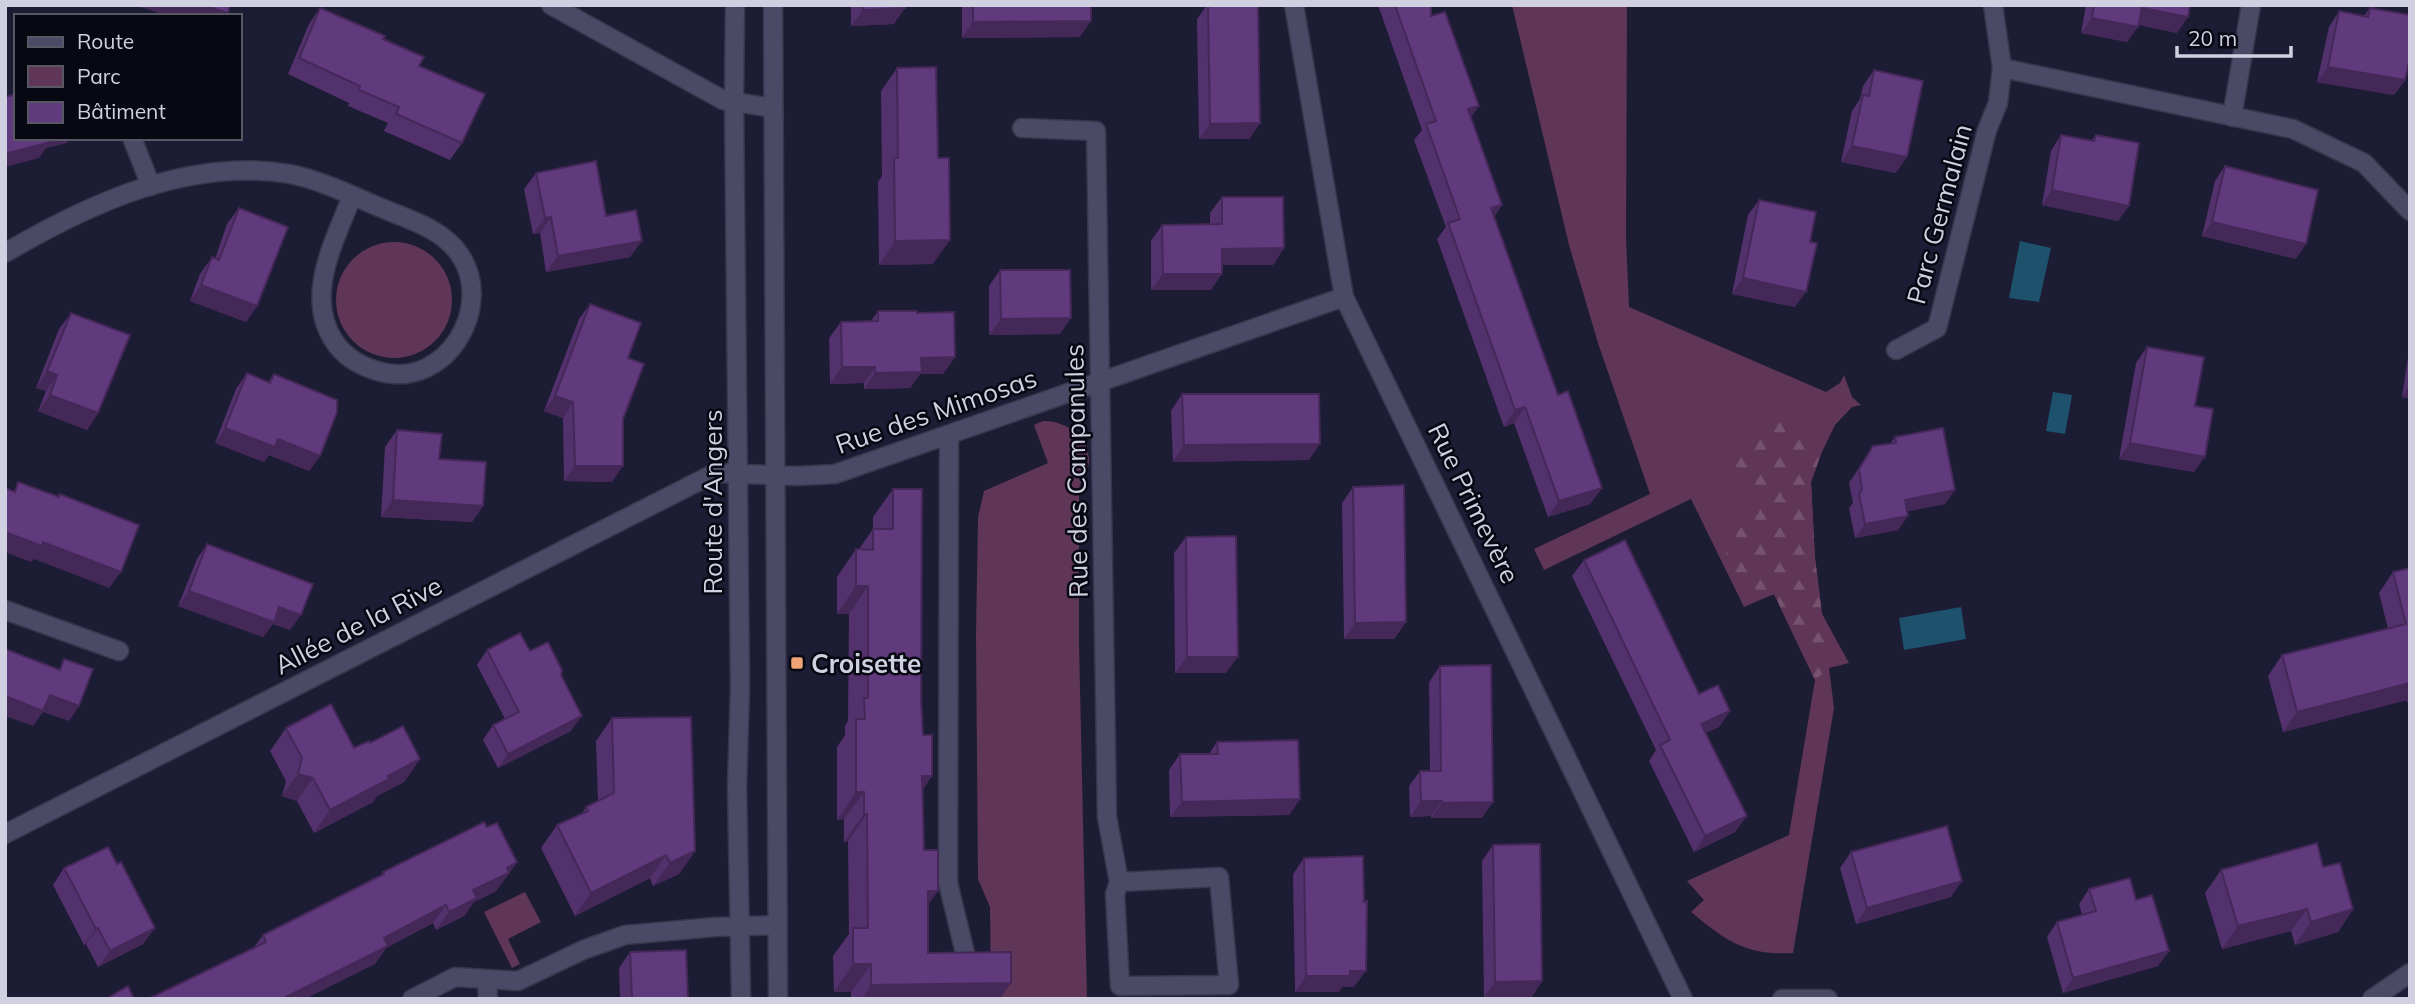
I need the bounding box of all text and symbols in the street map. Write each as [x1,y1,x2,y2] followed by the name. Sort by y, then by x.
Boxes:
[14,14,242,140] legend
[2177,14,2291,58] scale bar
[2188,25,2237,51] text: 20 m
[77,28,134,54] text: Route
[77,63,121,89] text: Parc
[77,98,166,124] text: Bâtiment
[1899,120,1979,308] street label: Parc Germalain
[1057,344,1095,598] street label: Rue des Campanules
[831,361,1041,461] street label: Rue des Mimosas
[696,409,729,595] street label: Route d'Angers
[1421,417,1527,589] street label: Rue Primevère
[269,569,447,681] street label: Allée de la Rive
[811,647,921,680] place label: Croisette
[789,655,805,671] marker: Croisette

